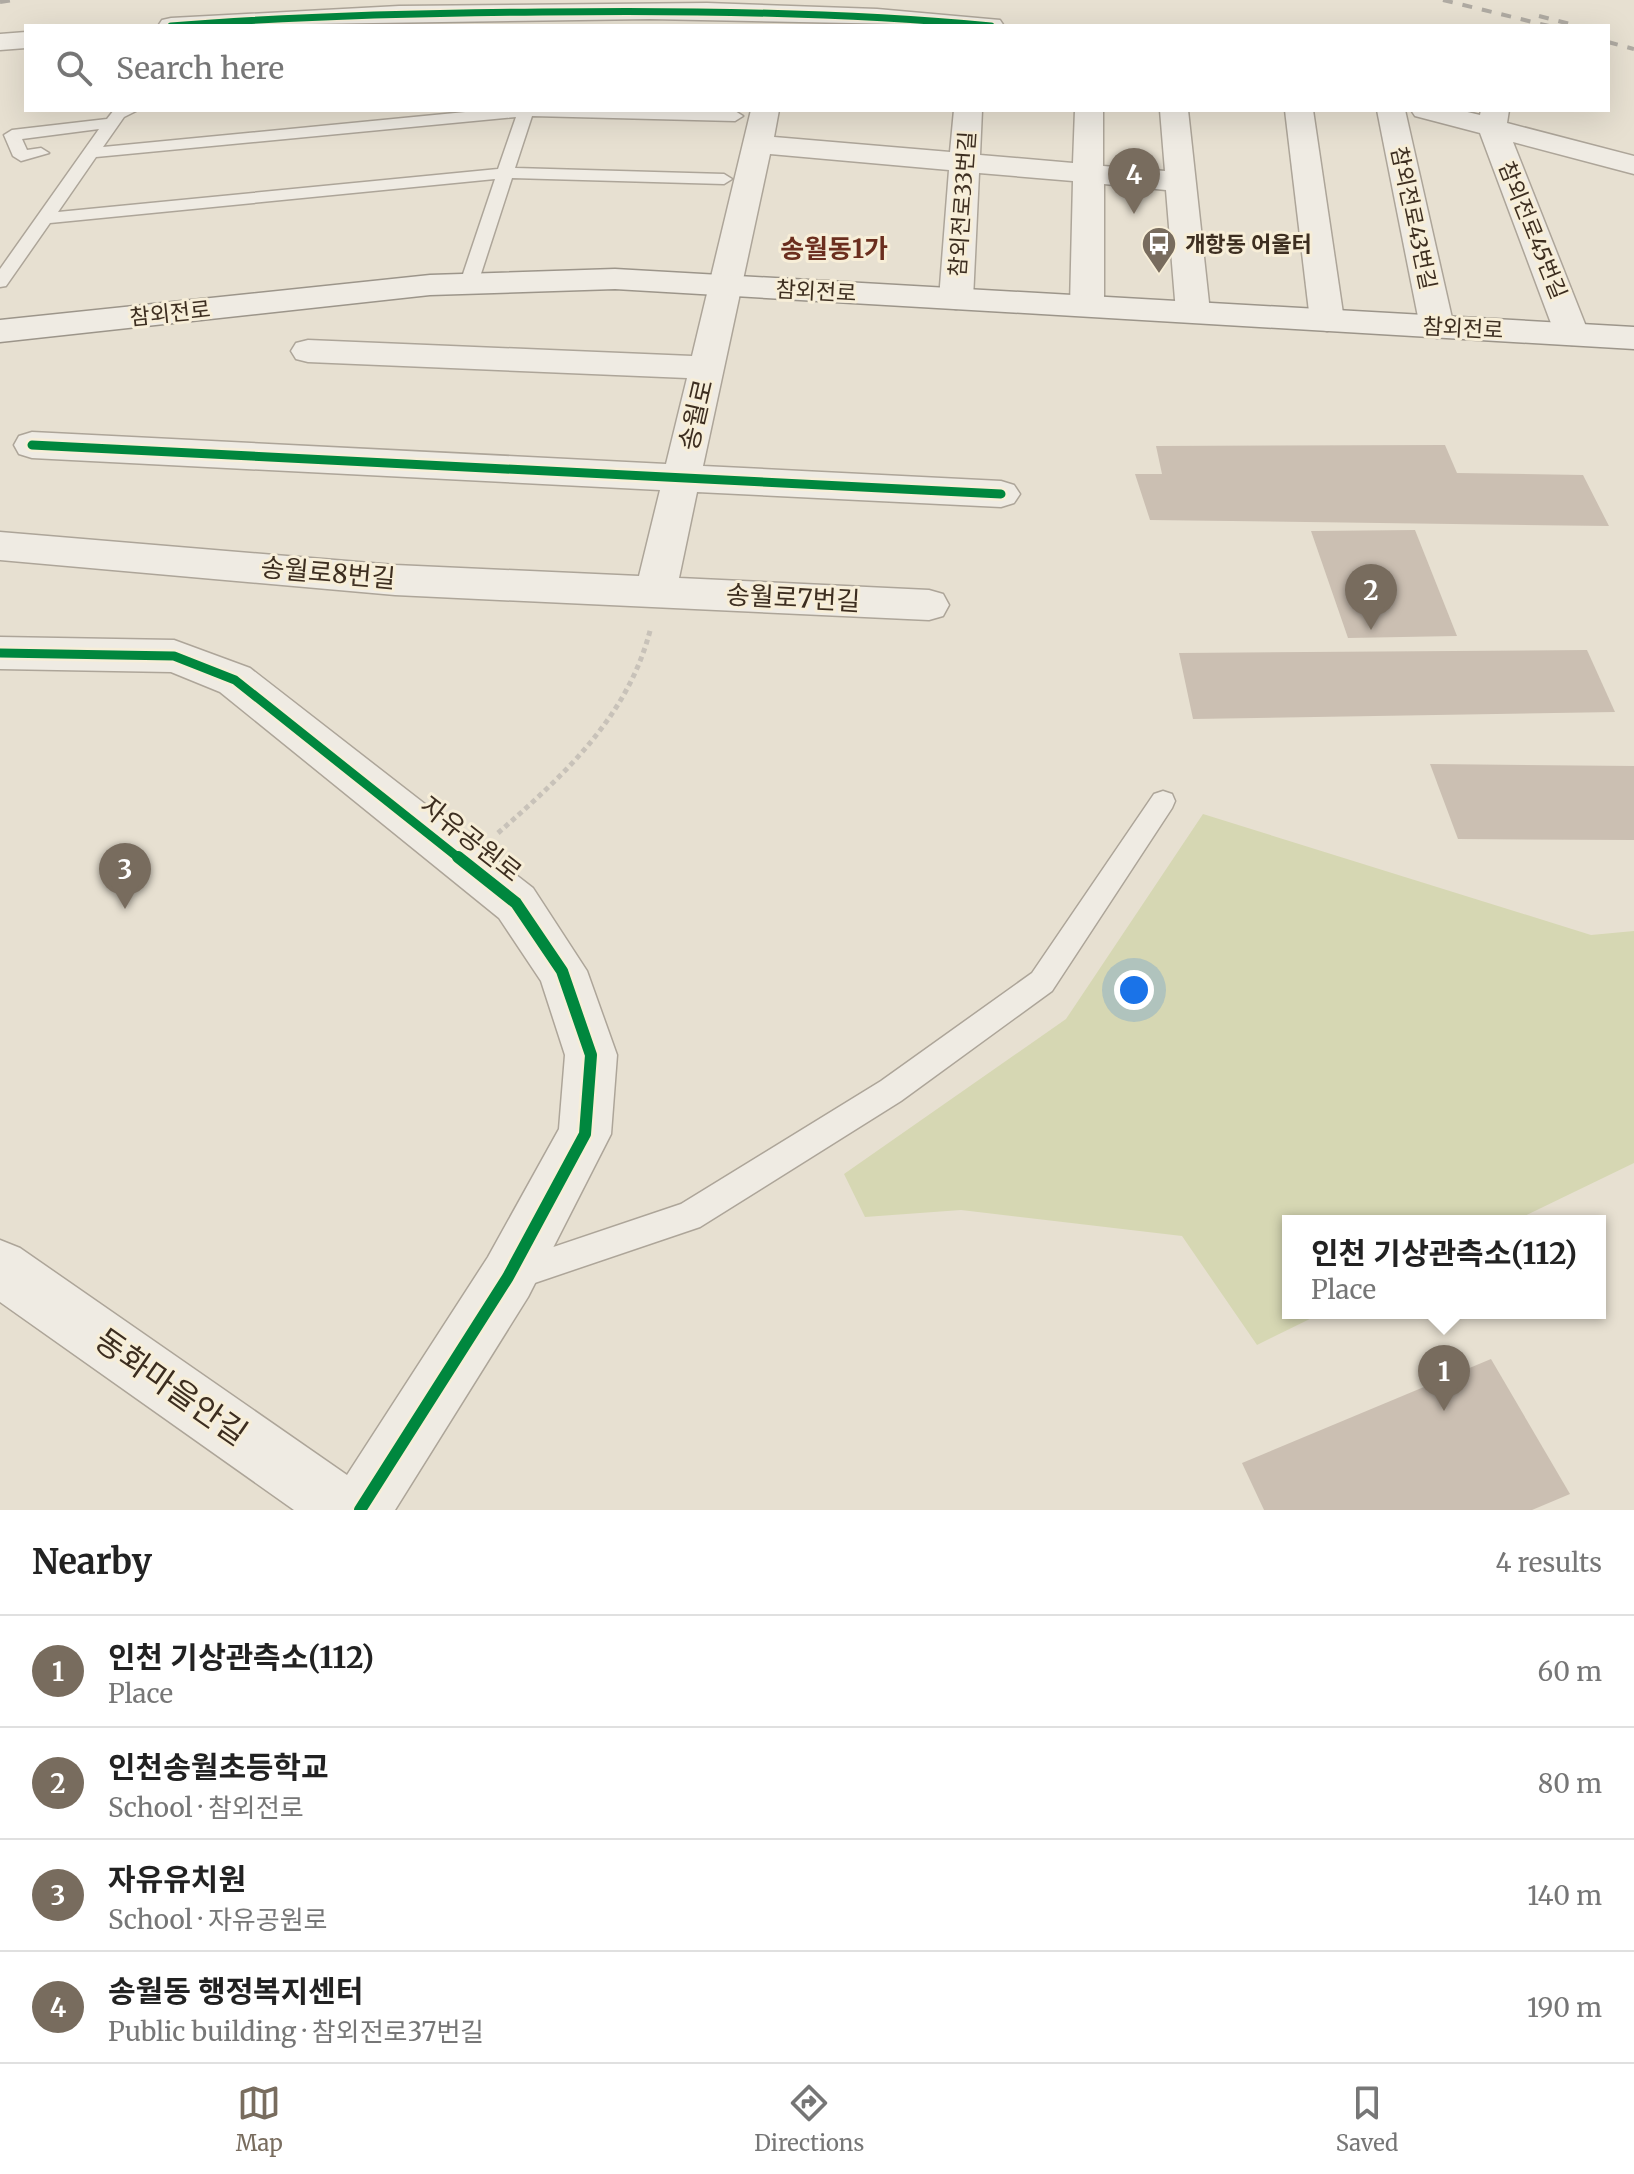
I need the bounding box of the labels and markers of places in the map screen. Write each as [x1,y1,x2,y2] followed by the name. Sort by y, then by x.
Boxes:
[1108,148,1160,214] pin: 4
[1140,225,1178,275] bus stop icon: 개항동 어울터
[1185,230,1312,258] place label: 개항동 어울터
[1345,564,1397,630] pin: 2
[99,843,151,909] pin: 3
[1418,1345,1470,1411] pin: 1

